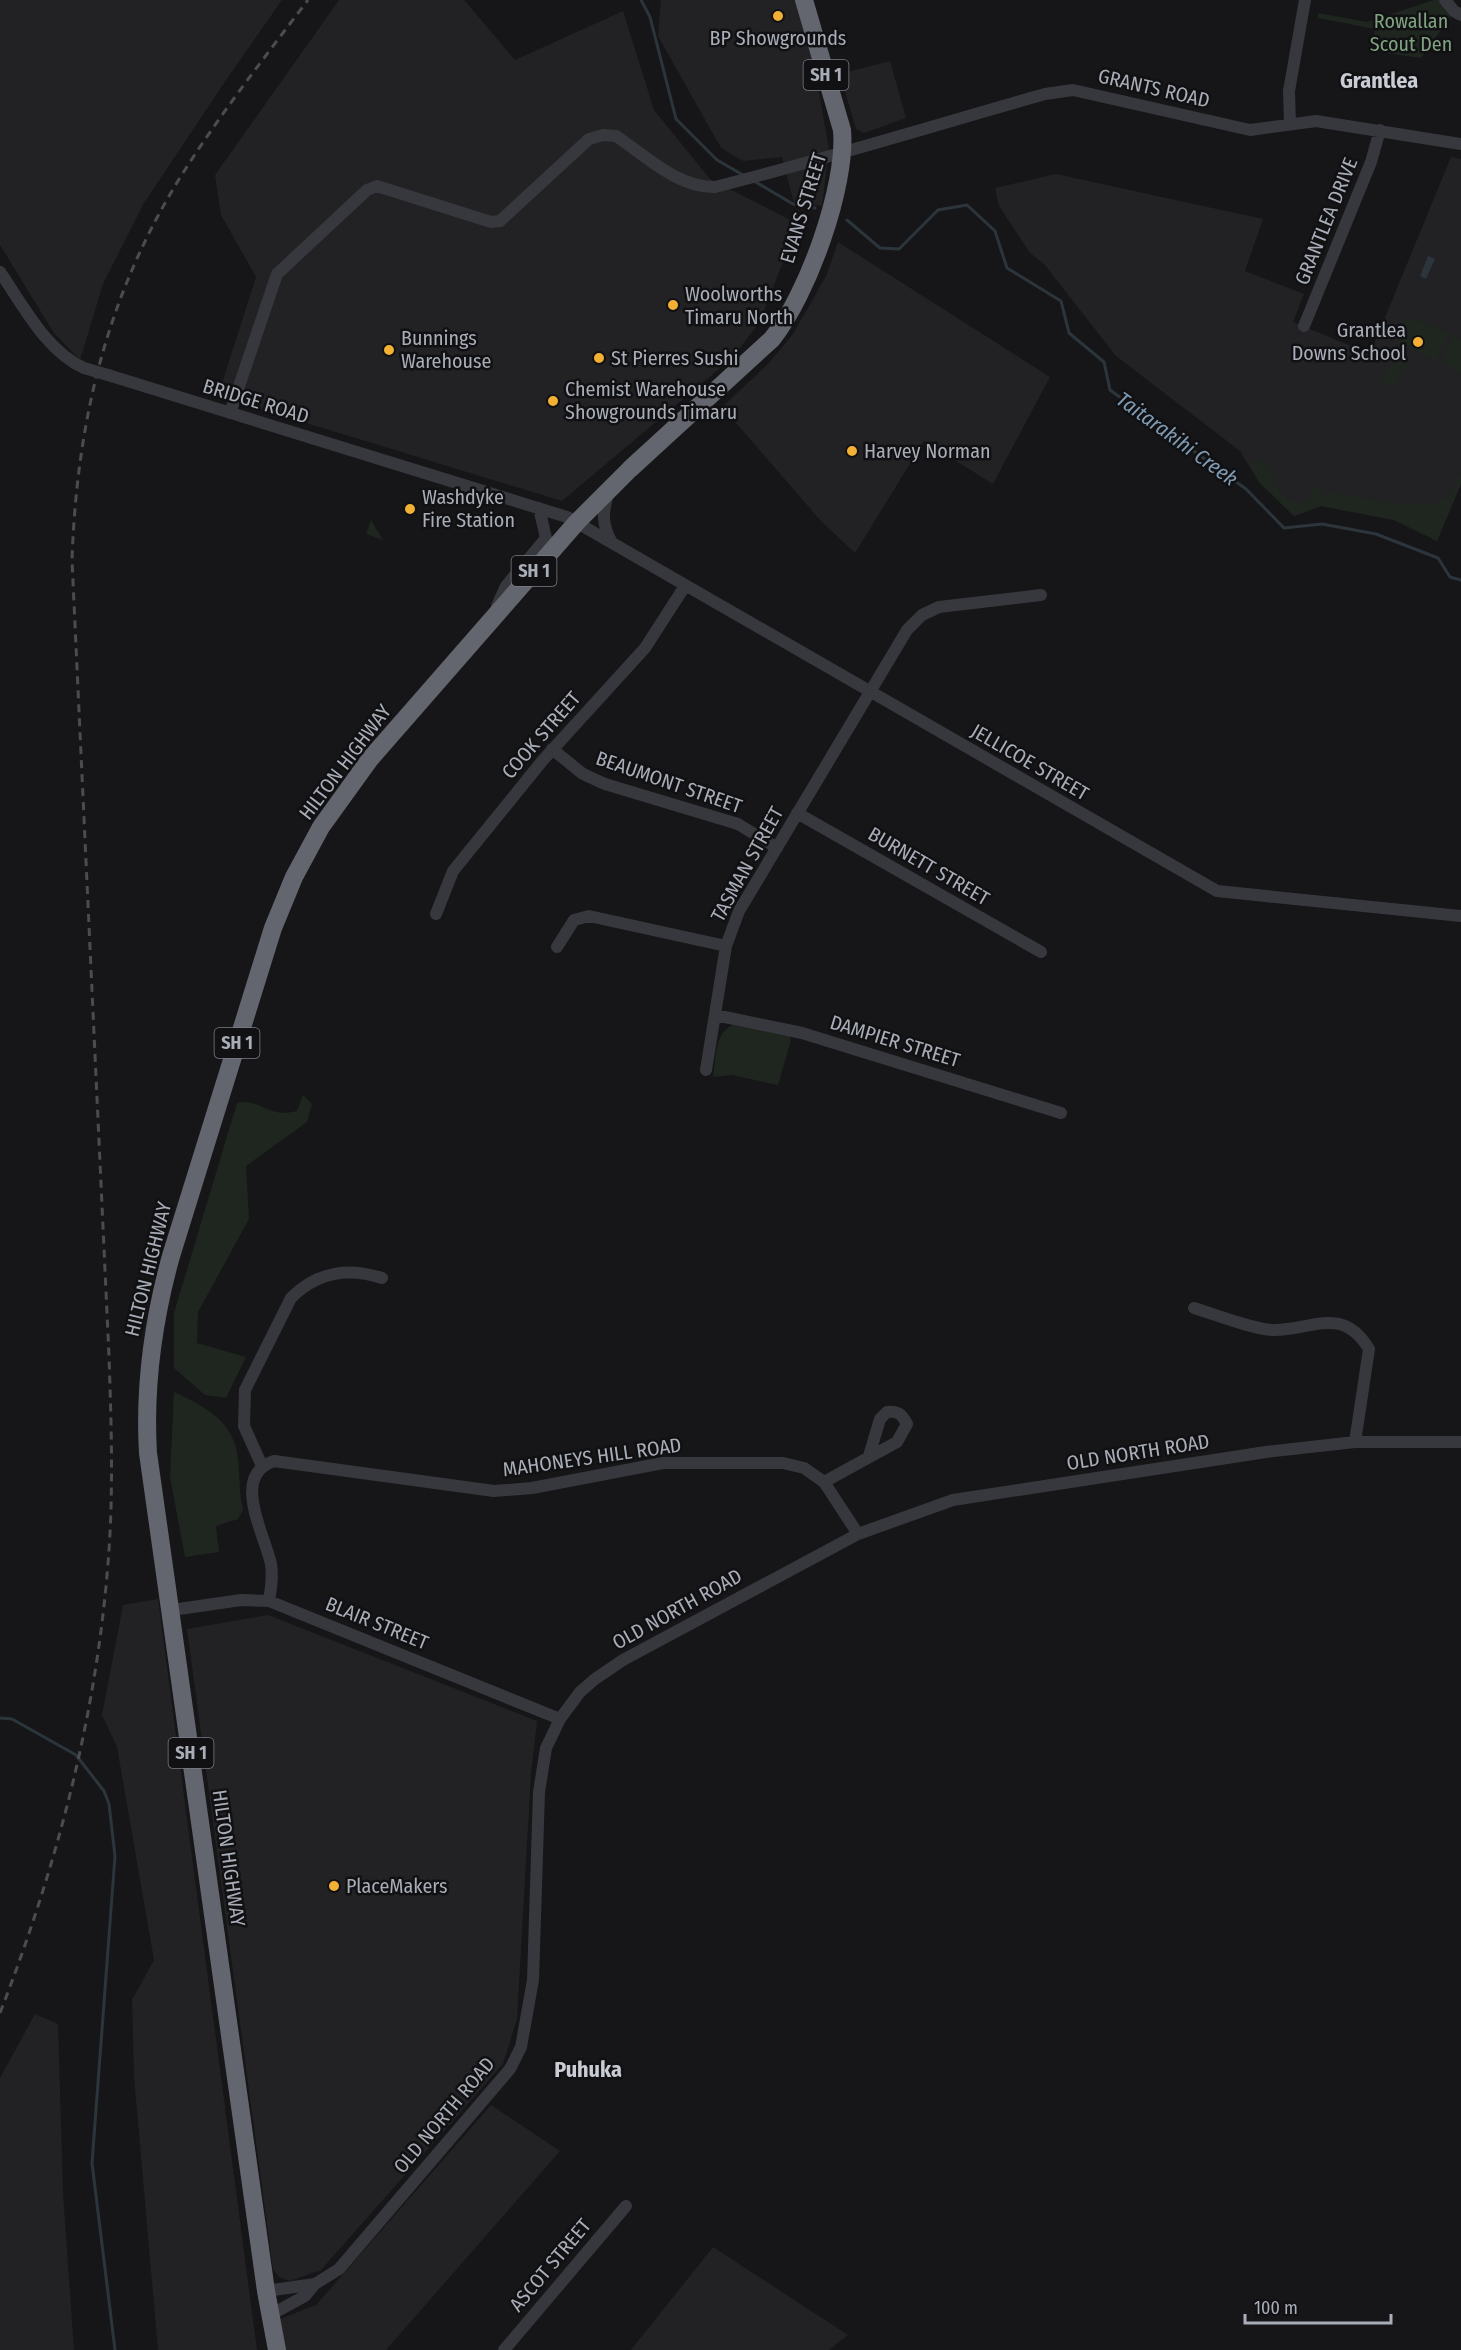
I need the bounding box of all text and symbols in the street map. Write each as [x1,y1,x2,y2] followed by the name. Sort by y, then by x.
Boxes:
[771,9,785,23] marker: BP Showgrounds
[1370,9,1452,56] park label: Rowallan Scout Den
[710,26,846,50] place label: BP Showgrounds
[804,60,848,90] road number: SH 1
[1096,64,1212,112] street label: GRANTS ROAD
[1340,67,1418,94] district label: Grantlea
[775,149,831,266] street label: EVANS STREET
[1290,154,1362,288] street label: GRANTLEA DRIVE
[685,282,793,329] place label: Woolworths Timaru North
[666,298,680,312] marker: Woolworths Timaru North
[1292,318,1406,365] place label: Grantlea Downs School
[401,326,491,373] place label: Bunnings Warehouse
[1411,335,1425,349] marker: Grantlea Downs School
[382,343,396,357] marker: Bunnings Warehouse
[611,346,739,370] place label: St Pierres Sushi
[592,351,606,365] marker: St Pierres Sushi
[200,374,312,428] street label: BRIDGE ROAD
[565,377,737,424] place label: Chemist Warehouse Showgrounds Timaru
[1111,386,1243,492] water label: Taitarakihi Creek
[546,394,560,408] marker: Chemist Warehouse Showgrounds Timaru
[864,439,991,463] place label: Harvey Norman
[845,444,859,458] marker: Harvey Norman
[422,485,515,532] place label: Washdyke Fire Station
[403,502,417,516] marker: Washdyke Fire Station
[512,556,556,586] road number: SH 1
[497,686,586,784] street label: COOK STREET
[294,700,396,824] street label: HILTON HIGHWAY
[967,719,1094,806] street label: JELLICOE STREET
[593,746,746,818] street label: BEAUMONT STREET
[706,802,789,926] street label: TASMAN STREET
[864,822,995,911] street label: BURNETT STREET
[827,1010,964,1072] street label: DAMPIER STREET
[214,1028,260,1058] road number: SH 1
[120,1199,176,1339] street label: HILTON HIGHWAY
[1065,1429,1211,1475] street label: OLD NORTH ROAD
[501,1433,683,1481] street label: MAHONEYS HILL ROAD
[608,1564,746,1654] street label: OLD NORTH ROAD
[322,1591,433,1655] street label: BLAIR STREET
[168,1738,213,1768] road number: SH 1
[208,1788,250,1928] street label: HILTON HIGHWAY
[346,1874,448,1898] place label: PlaceMakers
[327,1879,341,1893] marker: PlaceMakers
[388,2052,500,2178] street label: OLD NORTH ROAD
[554,2056,622,2083] district label: Puhuka
[504,2213,596,2316] street label: ASCOT STREET
[1245,2287,1390,2325] scale bar
[1254,2297,1298,2319] text: 100 m

